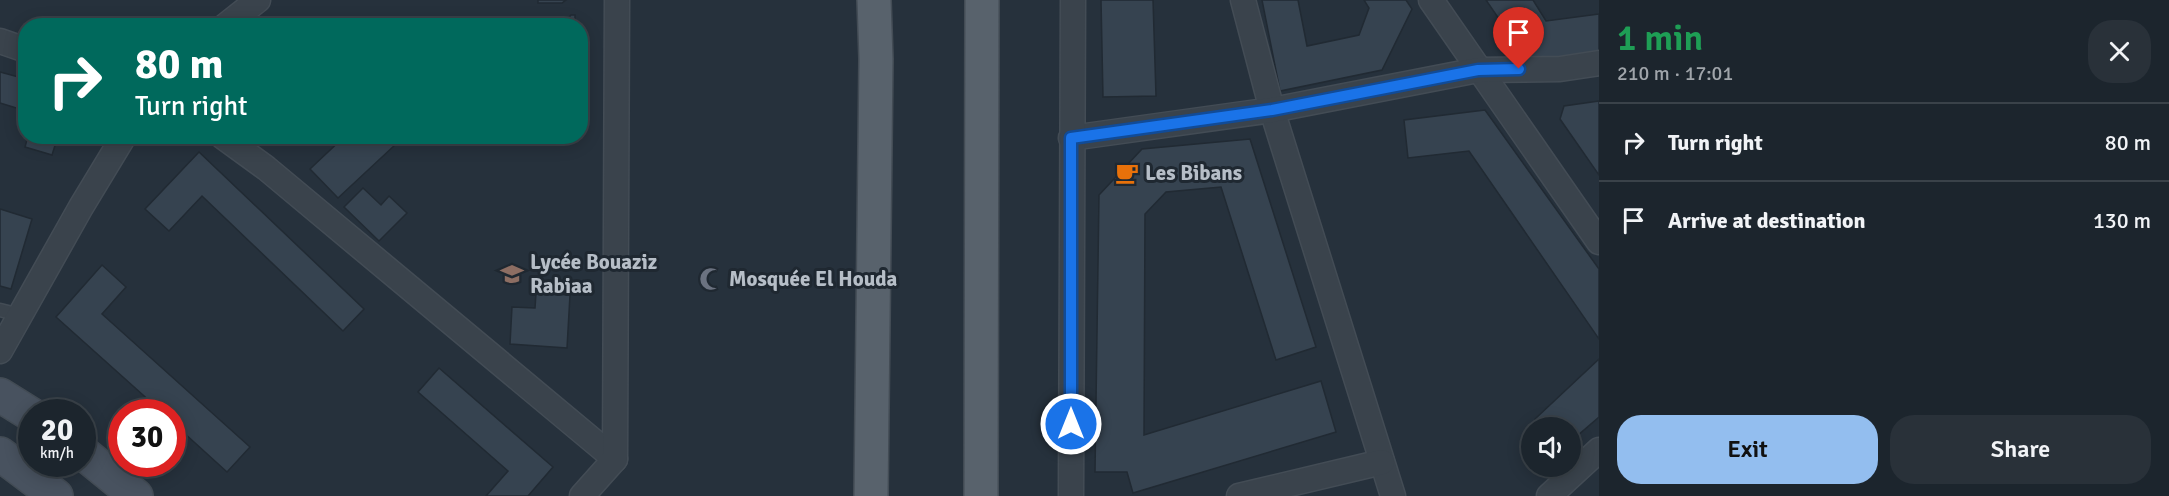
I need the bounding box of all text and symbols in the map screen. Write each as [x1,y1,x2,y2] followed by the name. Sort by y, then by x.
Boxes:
[1493,7,1544,69] pin
[1502,16,1535,49] icon: arrive
[1617,16,1703,61] text: 1 min
[2088,20,2151,83] button: close
[135,39,224,90] text: 80 m
[36,42,114,120] icon: right
[1617,61,1733,86] text: 210 m · 17:01
[135,90,248,123] text: Turn right
[1617,126,1650,159] icon: right
[1668,129,1763,156] text: Turn right
[2105,129,2151,156] text: 80 m
[1114,160,1140,186] cafe icon: Les Bibans
[1145,160,1242,186] place label: Les Bibans
[1617,204,1650,237] icon: arrive
[1668,207,1865,234] text: Arrive at destination
[2093,207,2151,234] text: 130 m
[530,249,657,299] place label: Lycée Bouaziz Rabiaa
[499,261,525,287] school or university icon: Lycée Bouaziz Rabiaa
[698,266,724,292] mosque icon: Mosquée El Houda
[729,266,897,292] place label: Mosquée El Houda
[1039,392,1103,456] position arrow
[108,399,186,477] speed limit sign: 30
[41,412,73,449] text: 20
[1617,415,1878,484] button: Exit
[1890,415,2151,484] button: Share
[1521,417,1581,477] map controls
[1521,417,1581,477] button: sound
[40,444,74,462] text: km/h

